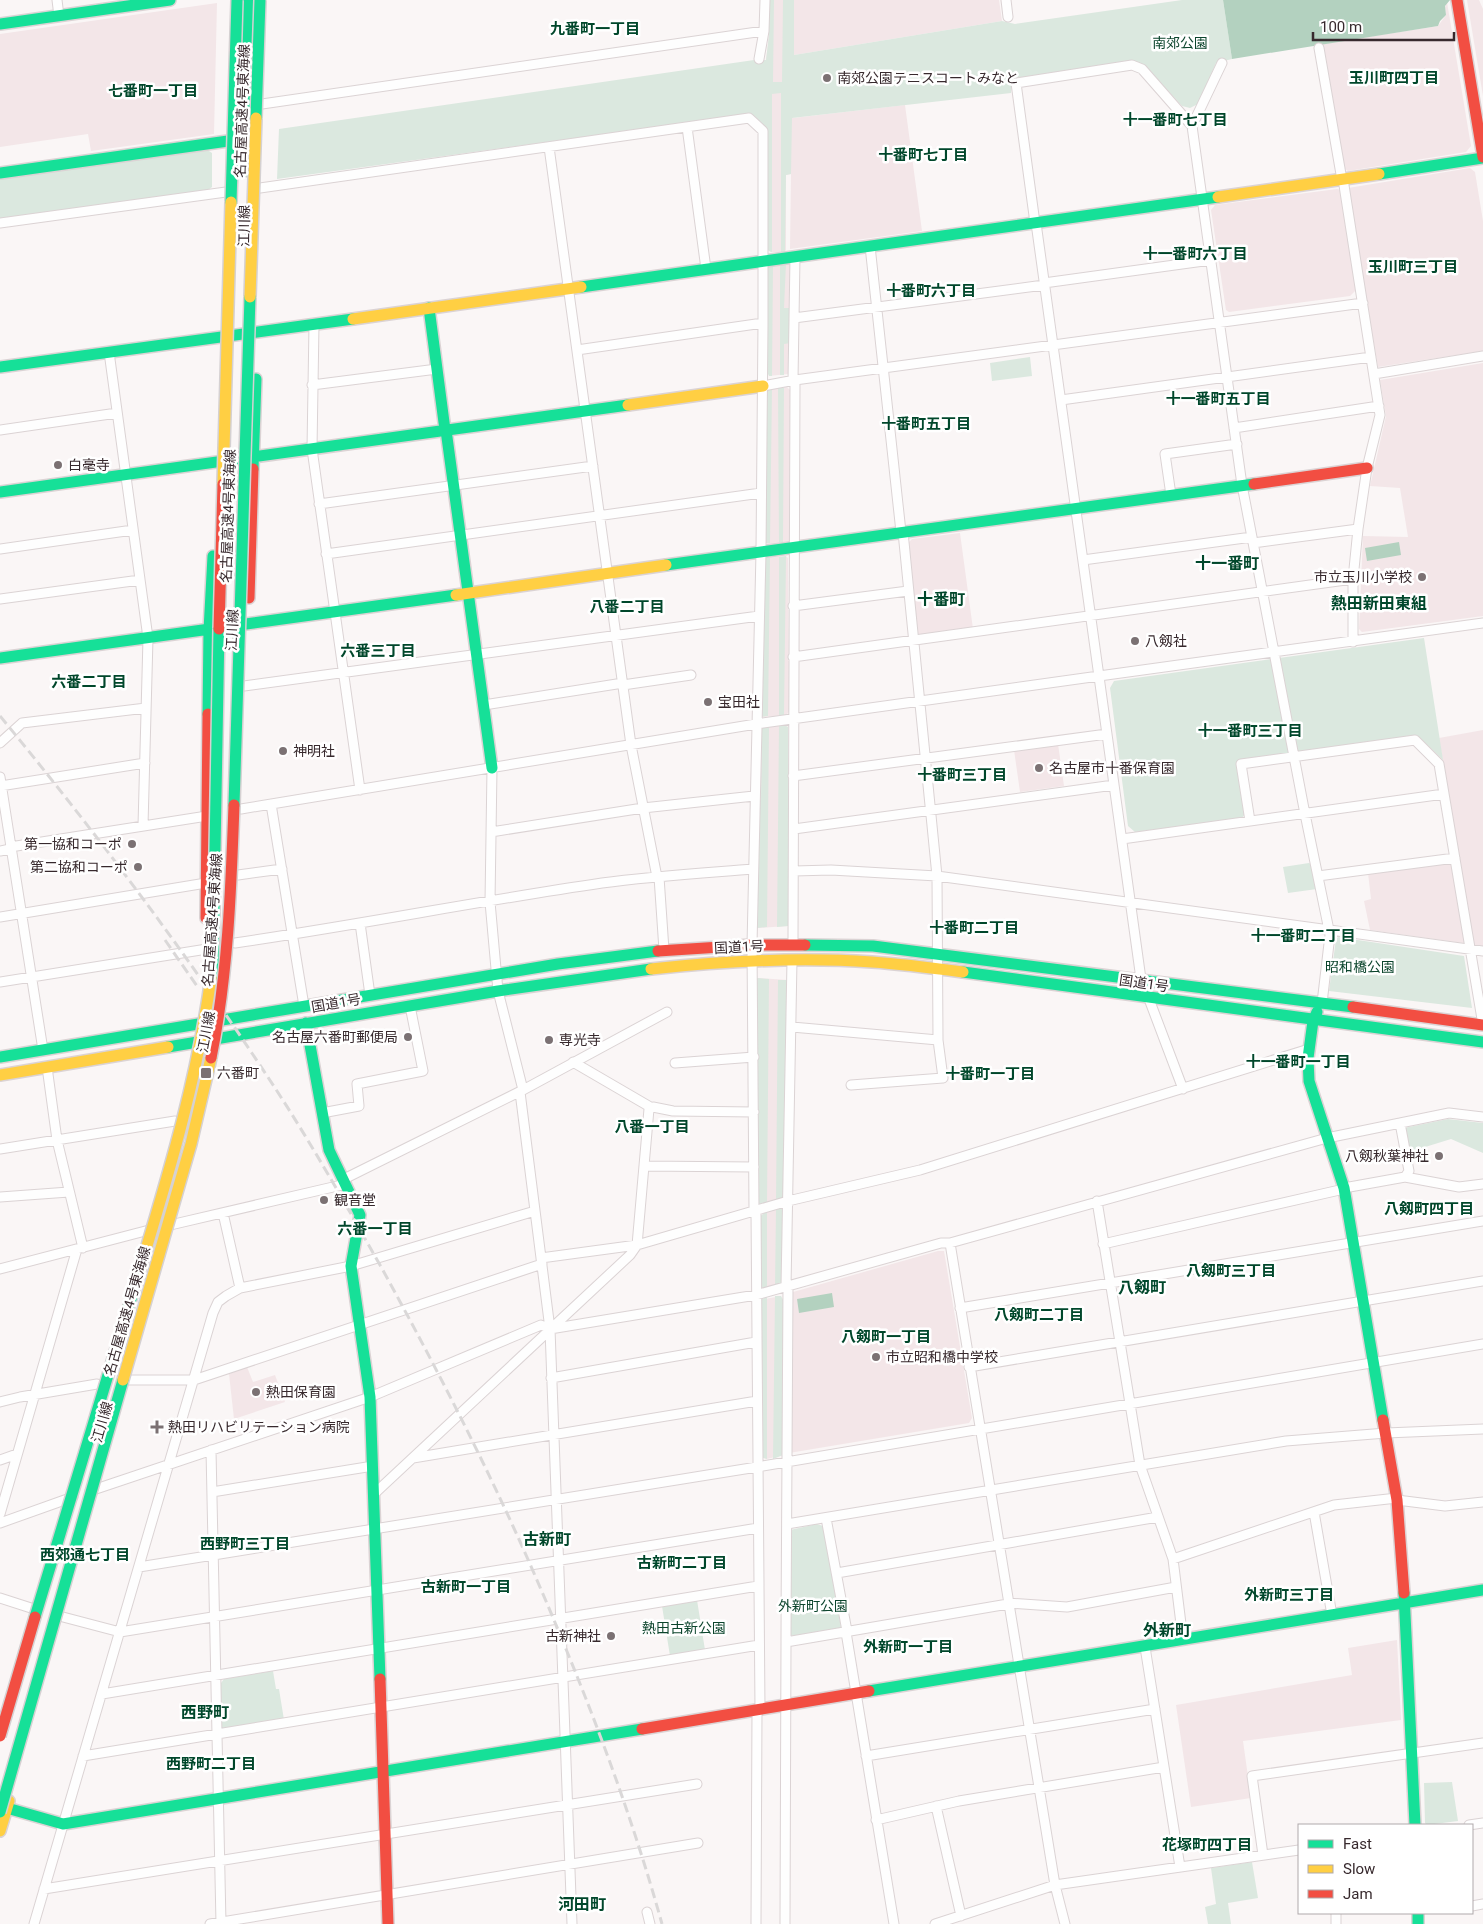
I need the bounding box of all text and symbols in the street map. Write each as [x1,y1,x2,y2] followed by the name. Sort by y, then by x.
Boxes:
[1313,10,1454,42] scale bar
[1320,18,1362,36] text: 100 m
[550,20,640,38] district label: 九番町一丁目
[1152,35,1208,51] park label: 南郊公園
[232,44,252,178] street label: 名古屋高速4号東海線
[1349,69,1439,87] district label: 玉川町四丁目
[837,70,1019,86] place label: 南郊公園テニスコートみなと
[821,72,833,84] marker: 南郊公園テニスコートみなと
[108,82,198,100] district label: 七番町一丁目
[1122,111,1228,129] district label: 十一番町七丁目
[878,146,968,164] district label: 十番町七丁目
[236,205,252,247] street label: 江川線
[1142,245,1248,263] district label: 十一番町六丁目
[1368,258,1458,276] district label: 玉川町三丁目
[886,282,976,300] district label: 十番町六丁目
[1165,390,1271,408] district label: 十一番町五丁目
[881,415,971,433] district label: 十番町五丁目
[218,449,238,583] street label: 名古屋高速4号東海線
[68,457,110,473] place label: 白毫寺
[52,459,64,471] marker: 白毫寺
[1195,554,1259,573] district label: 十一番町
[1314,569,1412,585] place label: 市立玉川小学校
[1416,571,1428,583] marker: 市立玉川小学校
[917,590,965,609] district label: 十番町
[1331,594,1427,613] district label: 熱田新田東組
[589,598,665,616] district label: 八番二丁目
[223,609,241,651] street label: 江川線
[1145,633,1187,649] place label: 八剱社
[1129,635,1141,647] marker: 八剱社
[340,642,416,660] district label: 六番三丁目
[51,673,127,691] district label: 六番二丁目
[718,694,760,710] place label: 宝田社
[702,696,714,708] marker: 宝田社
[1197,722,1303,740] district label: 十一番町三丁目
[293,743,335,759] place label: 神明社
[277,745,289,757] marker: 神明社
[1049,760,1175,776] place label: 名古屋市十番保育園
[1033,762,1045,774] marker: 名古屋市十番保育園
[917,766,1007,784] district label: 十番町三丁目
[24,836,122,852] place label: 第一協和コーポ
[126,838,138,850] marker: 第一協和コーポ
[199,853,225,987] street label: 名古屋高速4号東海線
[30,859,128,875] place label: 第二協和コーポ
[132,861,144,873] marker: 第二協和コーポ
[929,919,1019,937] district label: 十番町二丁目
[1250,927,1356,945] district label: 十一番町二丁目
[714,938,764,956] street label: 国道1号
[1325,959,1395,975] park label: 昭和橋公園
[1118,972,1170,994] street label: 国道1号
[310,991,362,1015] street label: 国道1号
[194,1010,218,1054] street label: 江川線
[272,1029,398,1045] place label: 名古屋六番町郵便局
[402,1031,414,1043] marker: 名古屋六番町郵便局
[559,1032,601,1048] place label: 専光寺
[543,1034,555,1046] marker: 専光寺
[1245,1053,1351,1071] district label: 十一番町一丁目
[217,1065,259,1081] place label: 六番町
[945,1065,1035,1083] district label: 十番町一丁目
[199,1066,213,1080] marker: 六番町
[614,1118,690,1136] district label: 八番一丁目
[1345,1148,1429,1164] place label: 八剱秋葉神社
[1433,1150,1445,1162] marker: 八剱秋葉神社
[334,1192,376,1208] place label: 観音堂
[318,1194,330,1206] marker: 観音堂
[1384,1200,1474,1218] district label: 八剱町四丁目
[337,1220,413,1238] district label: 六番一丁目
[101,1244,153,1378] street label: 名古屋高速4号東海線
[1186,1262,1276,1280] district label: 八剱町三丁目
[1118,1278,1166,1297] district label: 八剱町
[994,1306,1084,1324] district label: 八剱町二丁目
[841,1328,931,1346] district label: 八剱町一丁目
[886,1349,998,1365] place label: 市立昭和橋中学校
[870,1351,882,1363] marker: 市立昭和橋中学校
[266,1384,336,1400] place label: 熱田保育園
[250,1386,262,1398] marker: 熱田保育園
[89,1400,115,1444] street label: 江川線
[168,1419,350,1435] place label: 熱田リハビリテーション病院
[150,1420,164,1434] marker: 熱田リハビリテーション病院
[523,1530,571,1549] district label: 古新町
[200,1535,290,1553] district label: 西野町三丁目
[40,1546,130,1564] district label: 西郊通七丁目
[637,1554,727,1572] district label: 古新町二丁目
[421,1578,511,1596] district label: 古新町一丁目
[1244,1586,1334,1604] district label: 外新町三丁目
[778,1598,848,1614] park label: 外新町公園
[642,1620,726,1636] park label: 熱田古新公園
[1143,1621,1191,1640] district label: 外新町
[545,1628,601,1644] place label: 古新神社
[605,1630,617,1642] marker: 古新神社
[863,1638,953,1656] district label: 外新町一丁目
[181,1703,229,1722] district label: 西野町
[166,1755,256,1773] district label: 西野町二丁目
[1298,1824,1473,1914] legend
[1343,1835,1372,1853] text: Fast
[1162,1836,1252,1854] district label: 花塚町四丁目
[1343,1860,1375,1878] text: Slow
[1343,1885,1373,1903] text: Jam
[558,1895,606,1914] district label: 河田町

